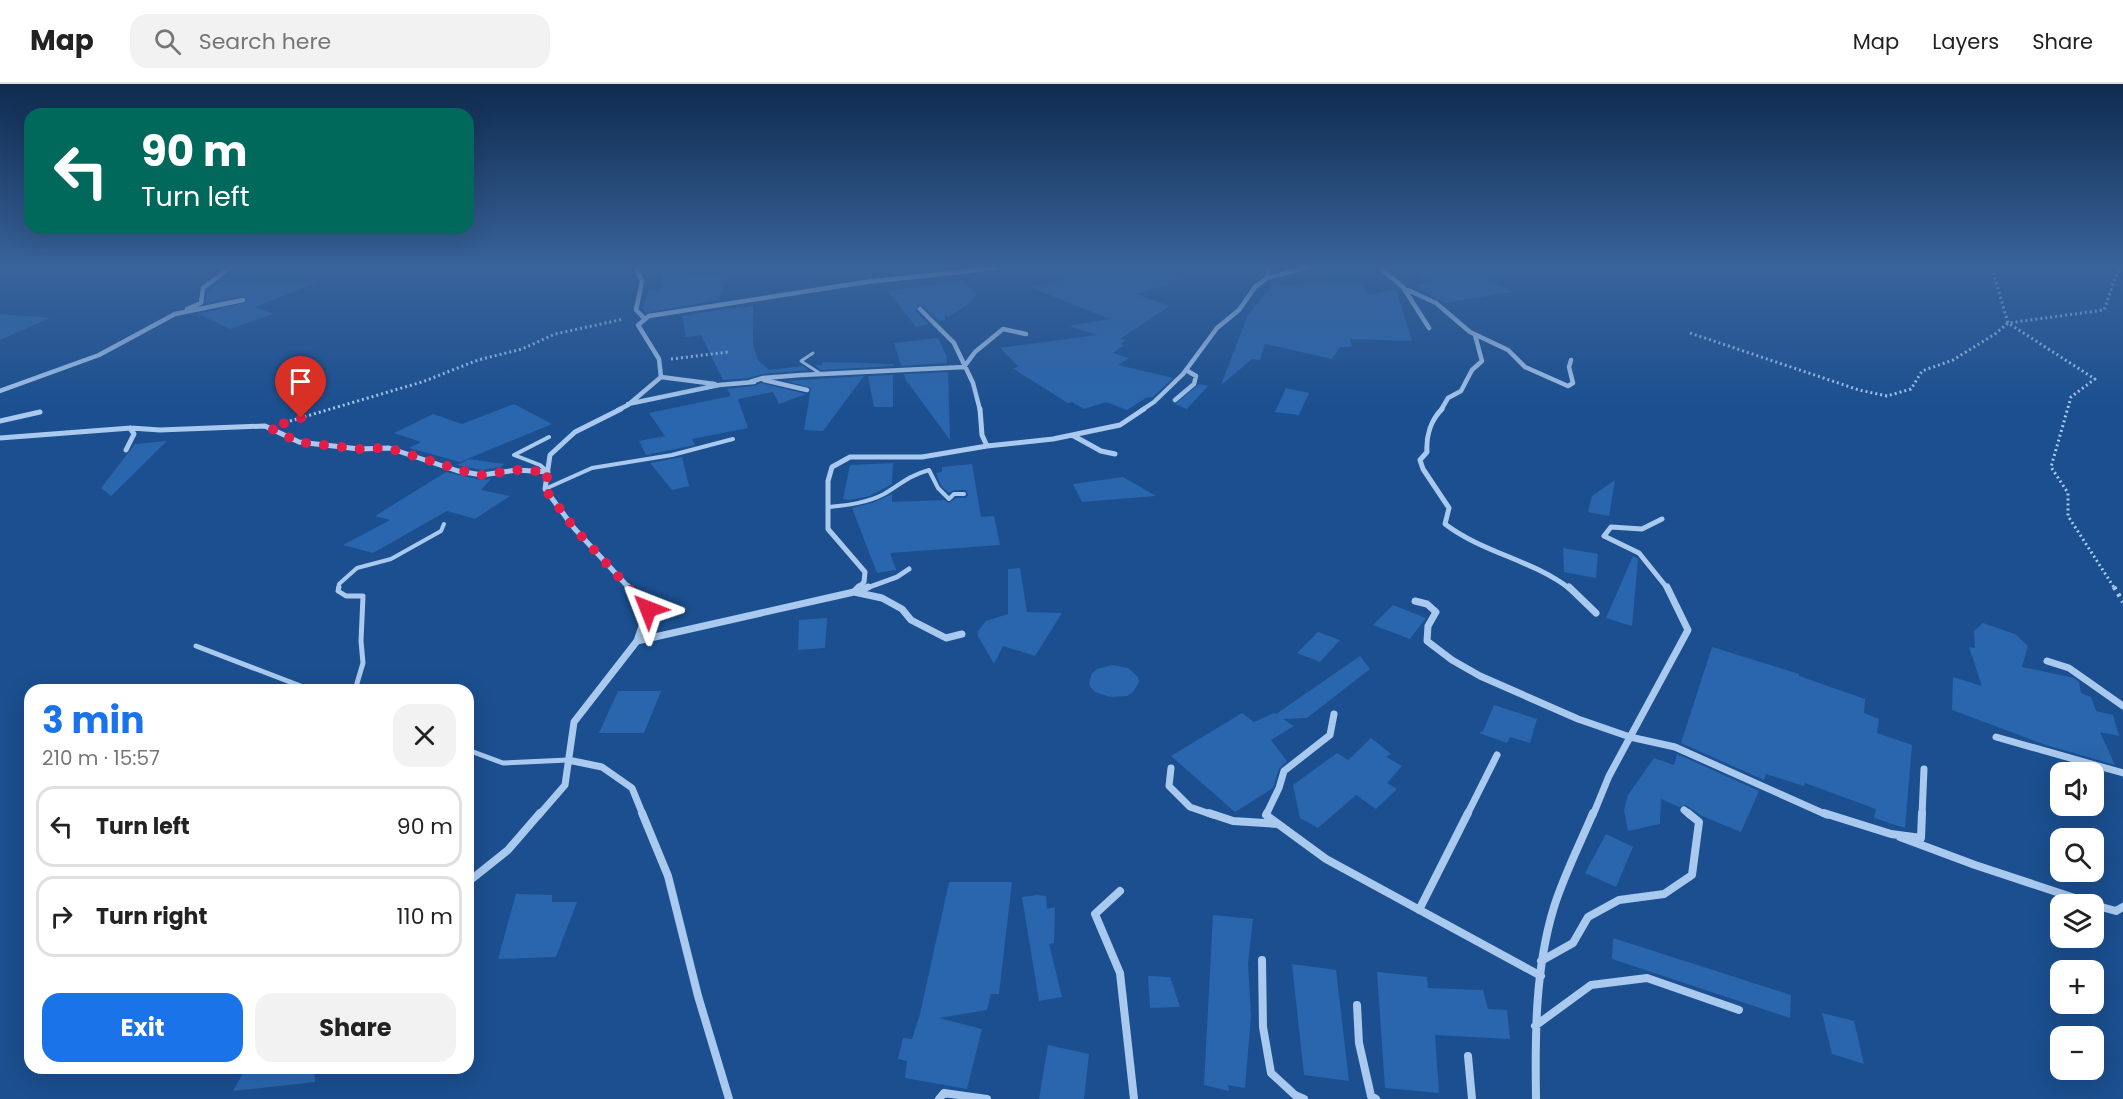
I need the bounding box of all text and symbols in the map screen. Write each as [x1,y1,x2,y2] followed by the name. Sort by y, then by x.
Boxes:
[130,14,550,68] search box
[30,21,94,60] text: Map
[151,25,184,58] icon: search
[199,26,331,57] text: Search here
[1853,27,1899,56] text: Map
[1932,27,1999,56] text: Layers
[2032,27,2093,56] text: Share
[141,122,248,181] text: 90 m
[42,132,120,210] icon: left
[141,178,250,215] text: Turn left
[275,356,326,418] pin
[284,365,317,398] icon: arrive
[616,577,680,641] position arrow
[42,695,144,746] text: 3 min
[393,704,456,767] button: close
[42,744,160,772] text: 210 m · 15:57
[2050,762,2104,1080] map controls
[2050,762,2104,816] button: sound
[45,810,78,843] icon: left
[96,811,190,842] text: Turn left
[397,811,453,842] text: 90 m
[2050,828,2104,882] button: search
[2050,894,2104,948] button: layers
[45,900,78,933] icon: right
[96,901,207,932] text: Turn right
[397,901,453,932] text: 110 m
[2050,960,2104,1014] button: +
[42,993,243,1062] button: Exit
[255,993,456,1062] button: Share
[2050,1026,2104,1080] button: −

